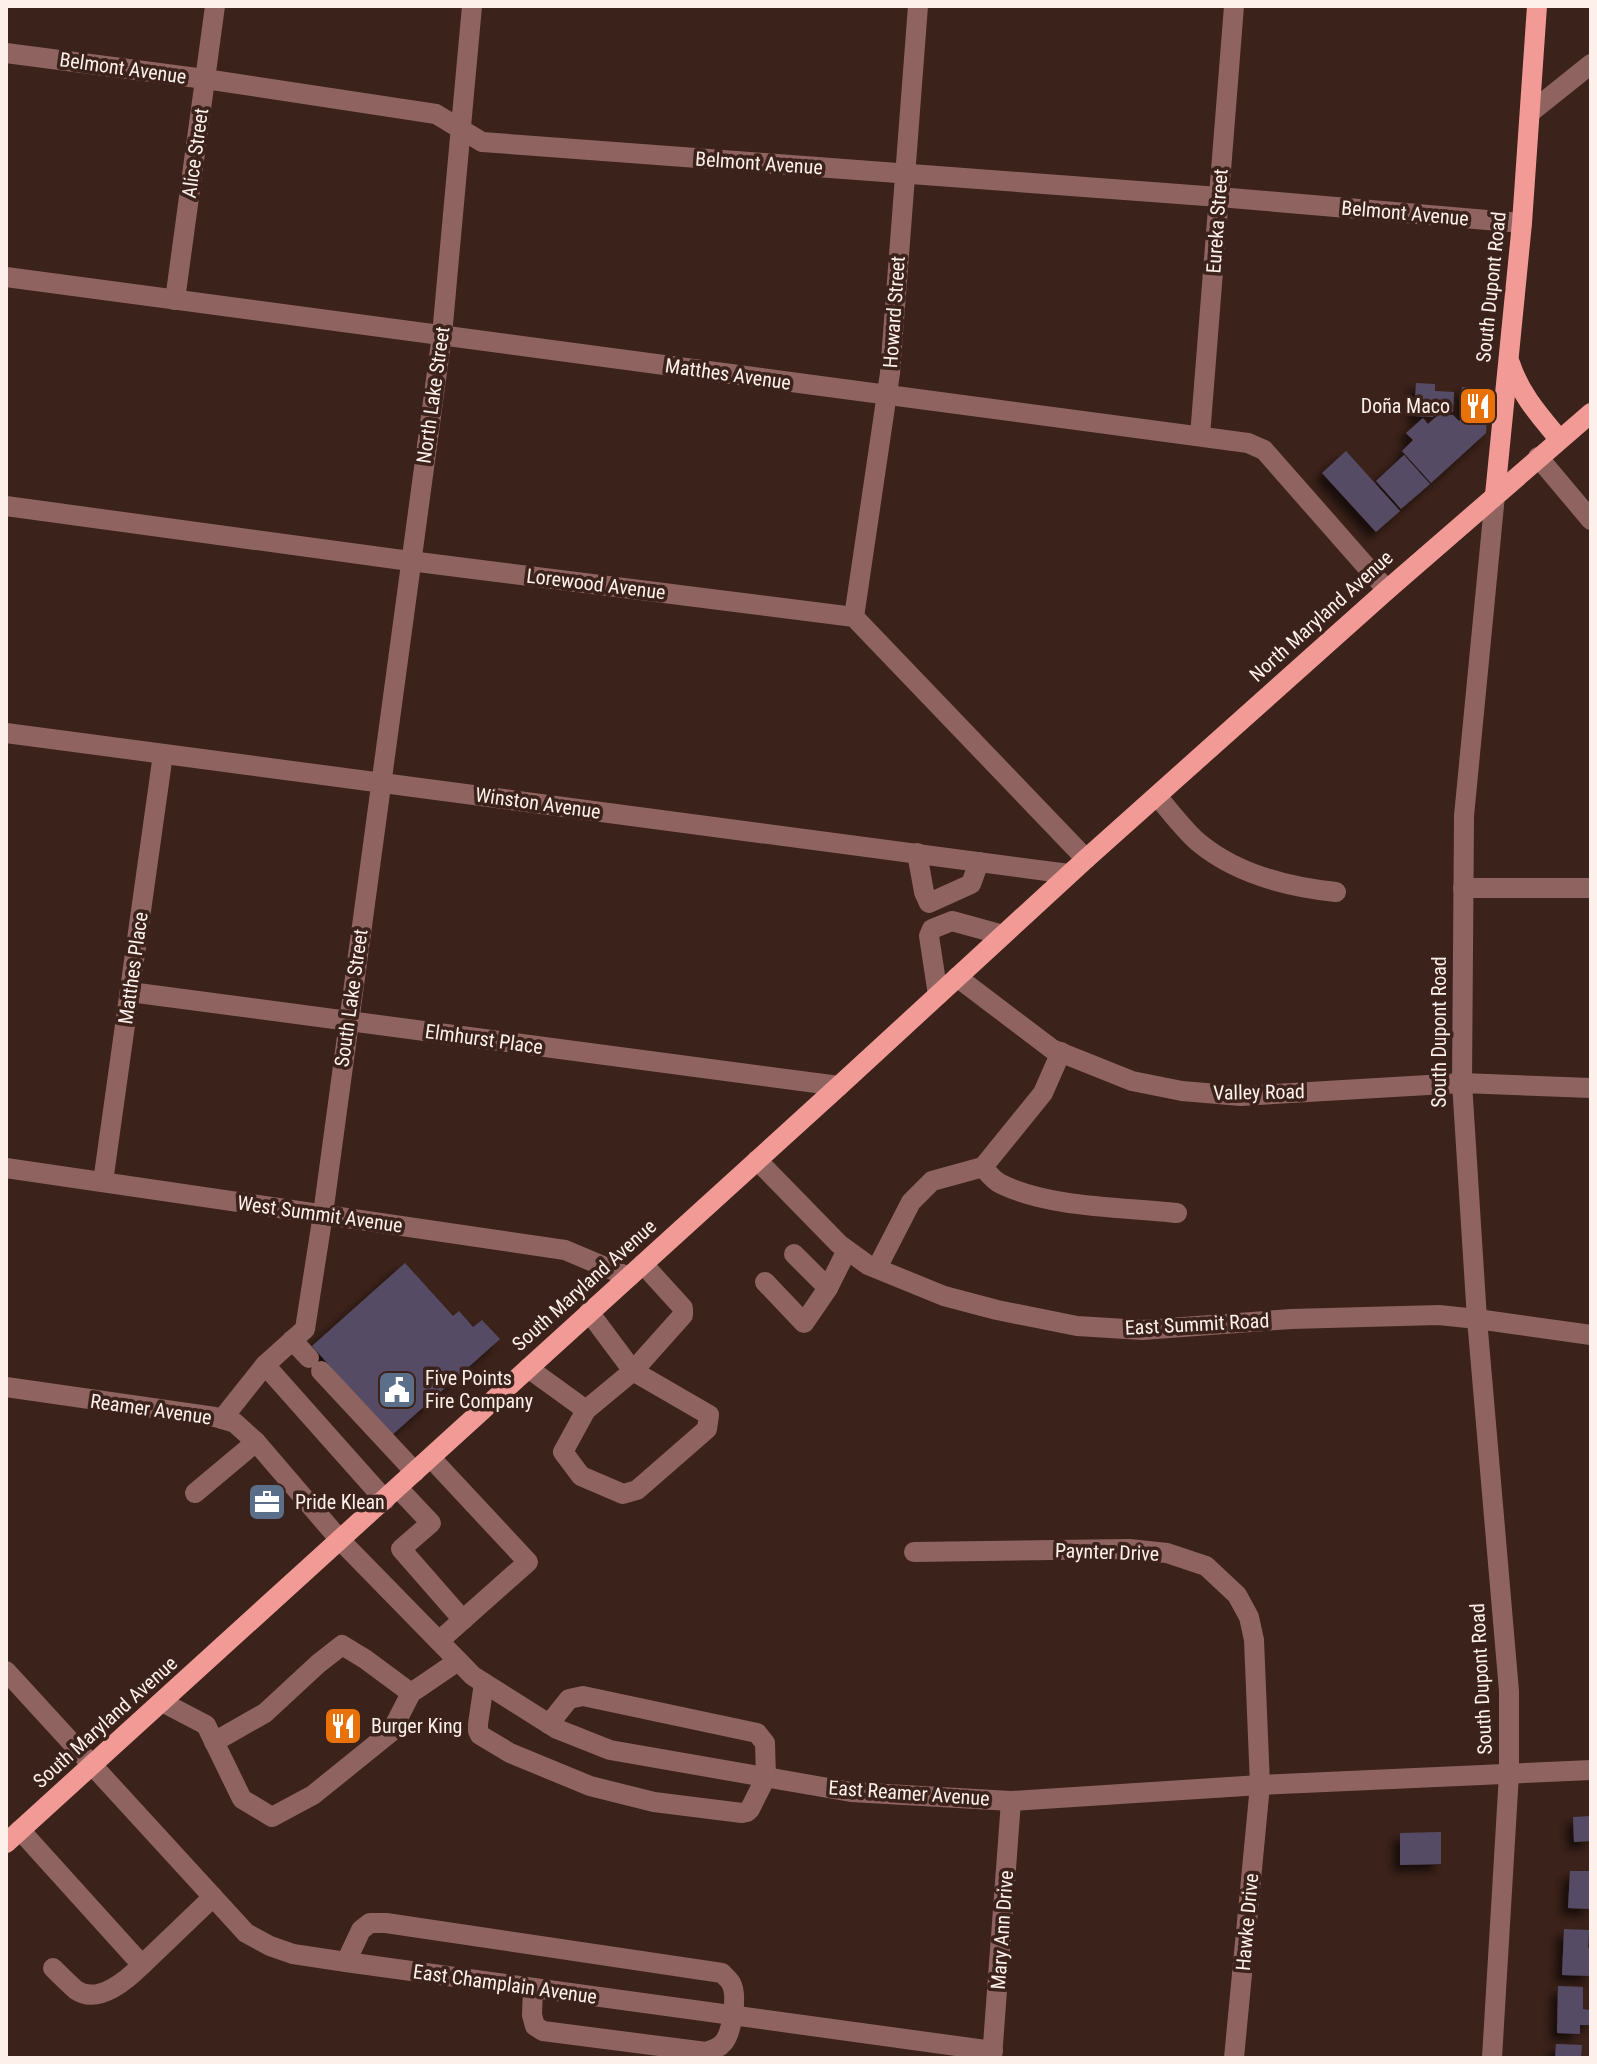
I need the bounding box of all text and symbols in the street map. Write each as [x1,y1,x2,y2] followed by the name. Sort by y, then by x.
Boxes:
[58,47,188,89] street label: Belmont Avenue
[177,106,213,200] street label: Alice Street
[694,147,824,179] street label: Belmont Avenue
[1201,168,1233,274] street label: Eureka Street
[1340,195,1470,231] street label: Belmont Avenue
[1471,210,1511,364] street label: South Dupont Road
[878,255,910,369] street label: Howard Street
[412,325,454,465] street label: North Lake Street
[664,353,792,395] street label: Matthes Avenue
[1457,385,1499,427] restaurant icon: Doña Maco
[1361,394,1450,418] place label: Doña Maco
[1244,545,1398,687] street label: North Maryland Avenue
[525,564,667,604] street label: Lorewood Avenue
[474,782,602,824] street label: Winston Avenue
[113,910,153,1026] street label: Matthes Place
[329,927,373,1068] street label: South Lake Street
[1427,956,1451,1108] street label: South Dupont Road
[424,1019,544,1059] street label: Elmhurst Place
[1213,1079,1305,1105] street label: Valley Road
[236,1191,404,1237] street label: West Summit Avenue
[507,1214,661,1356] street label: South Maryland Avenue
[1124,1308,1270,1340] street label: East Summit Road
[425,1366,533,1413] place label: Five Points Fire Company
[376,1369,418,1411] public building icon: Five Points Fire Company
[89,1389,213,1429] street label: Reamer Avenue
[246,1481,288,1523] office icon: Pride Klean
[295,1490,385,1514] place label: Pride Klean
[1054,1538,1160,1566] street label: Paynter Drive
[1465,1603,1497,1755] street label: South Dupont Road
[28,1651,182,1793] street label: South Maryland Avenue
[322,1705,364,1747] restaurant icon: Burger King
[371,1714,462,1738] place label: Burger King
[828,1775,990,1811] street label: East Reamer Avenue
[986,1870,1018,1990] street label: Mary Ann Drive
[1231,1872,1263,1972] street label: Hawke Drive
[412,1959,598,2009] street label: East Champlain Avenue

